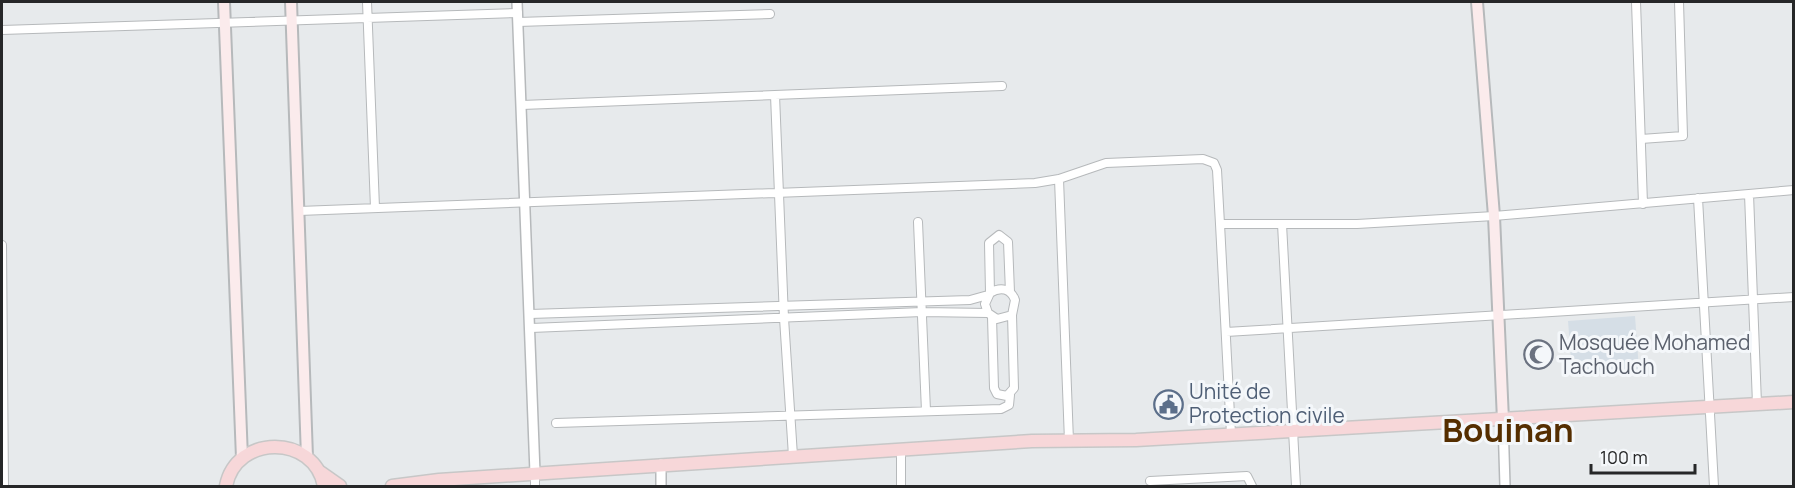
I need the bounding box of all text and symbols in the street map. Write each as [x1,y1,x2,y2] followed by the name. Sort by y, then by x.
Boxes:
[1559,328,1750,380] place label: Mosquée Mohamed Tachouch
[1522,339,1554,371] mosque icon: Mosquée Mohamed Tachouch
[1189,377,1345,429] place label: Unité de Protection civile
[1152,388,1184,420] public building icon: Unité de Protection civile
[1442,407,1574,452] district label: Bouinan
[1591,437,1694,475] scale bar
[1600,445,1648,469] text: 100 m

